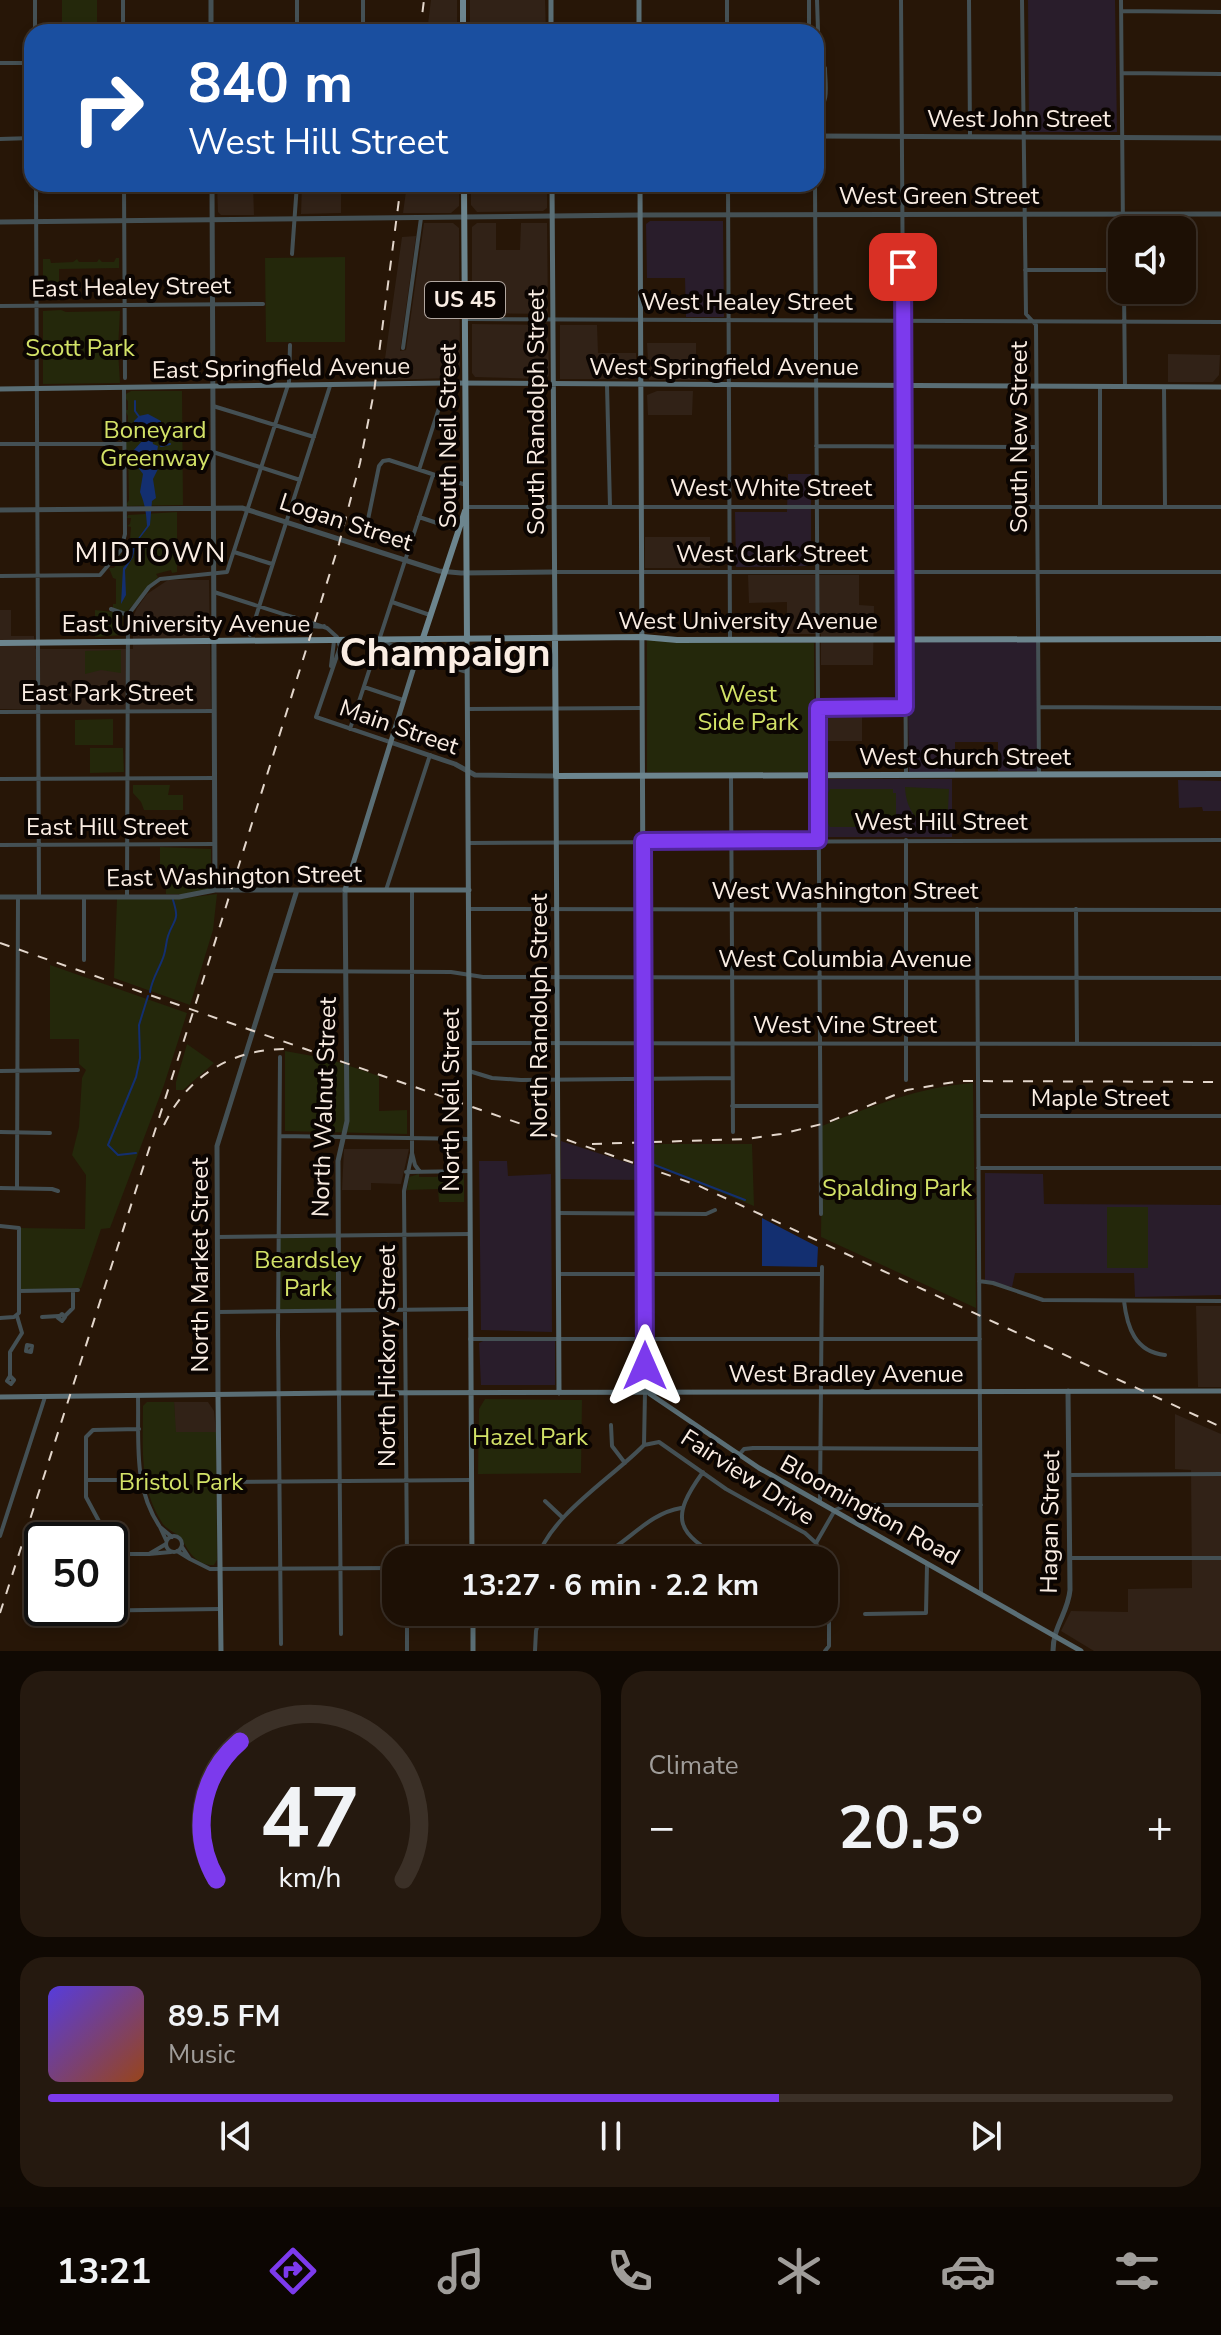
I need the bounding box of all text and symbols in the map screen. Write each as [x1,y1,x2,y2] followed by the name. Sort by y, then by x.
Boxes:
[188,45,353,122] text: 840 m
[56,56,160,160] icon: right
[927,103,1111,135] street label: West John Street
[188,118,448,167] text: West Hill Street
[839,180,1040,212] street label: West Green Street
[1108,216,1196,304] map controls
[1108,216,1196,304] button: sound
[869,233,937,301] pin
[881,245,925,289] icon: arrive
[31,269,232,305] street label: East Healey Street
[425,282,505,318] road number: US 45
[641,286,853,318] street label: West Healey Street
[520,288,552,535] street label: South Randolph Street
[25,332,136,364] park label: Scott Park
[1003,340,1035,533] street label: South New Street
[432,343,464,528] street label: South Neil Street
[152,350,410,386] street label: East Springfield Avenue
[589,351,859,383] street label: West Springfield Avenue
[100,414,211,474] park label: Boneyard Greenway
[670,472,873,504] street label: West White Street
[275,485,417,559] street label: Logan Street
[75,534,227,572] district label: MIDTOWN
[676,538,869,570] street label: West Clark Street
[618,605,878,637] street label: West University Avenue
[62,608,310,640] street label: East University Avenue
[339,626,551,680] district label: Champaign
[21,677,194,709] street label: East Park Street
[697,678,800,738] park label: West Side Park
[335,692,463,763] street label: Main Street
[859,741,1072,773] street label: West Church Street
[854,806,1028,838] street label: West Hill Street
[26,811,189,843] street label: East Hill Street
[106,858,363,894] street label: East Washington Street
[712,875,979,907] street label: West Washington Street
[523,893,555,1138] street label: North Randolph Street
[718,943,972,975] street label: West Columbia Avenue
[304,996,344,1218] street label: North Walnut Street
[435,1008,467,1192] street label: North Neil Street
[753,1009,938,1041] street label: West Vine Street
[1031,1082,1170,1114] street label: Maple Street
[184,1157,216,1372] street label: North Market Street
[822,1172,973,1204] park label: Spalding Park
[254,1244,362,1304] park label: Beardsley Park
[371,1244,403,1467] street label: North Hickory Street
[603,1324,687,1408] position arrow
[729,1358,963,1390] street label: West Bradley Avenue
[472,1421,589,1453] park label: Hazel Park
[675,1422,821,1532] street label: Fairview Drive
[774,1447,966,1573] street label: Bloomington Road
[1033,1450,1067,1594] street label: Hagan Street
[119,1466,244,1498] park label: Bristol Park
[24,1522,128,1626] speed limit sign: 50
[461,1565,759,1606] text: 13:27 · 6 min · 2.2 km
[649,1748,739,1783] text: Climate
[260,1762,360,1875] text: 47
[838,1787,984,1869] text: 20.5°
[649,1798,675,1858] text: −
[1147,1798,1173,1858] text: +
[279,1858,342,1897] text: km/h
[168,1996,280,2037] text: 89.5 FM
[168,2037,235,2072] text: Music
[214,2114,258,2158] icon: previous
[589,2114,633,2158] icon: pause
[964,2114,1008,2158] icon: next
[265,2243,321,2299] icon: directions
[433,2243,489,2299] icon: music
[602,2243,658,2299] icon: phone
[771,2243,827,2299] icon: climate
[940,2243,996,2299] icon: car
[1109,2243,1165,2299] icon: filters
[56,2247,152,2296] text: 13:21

